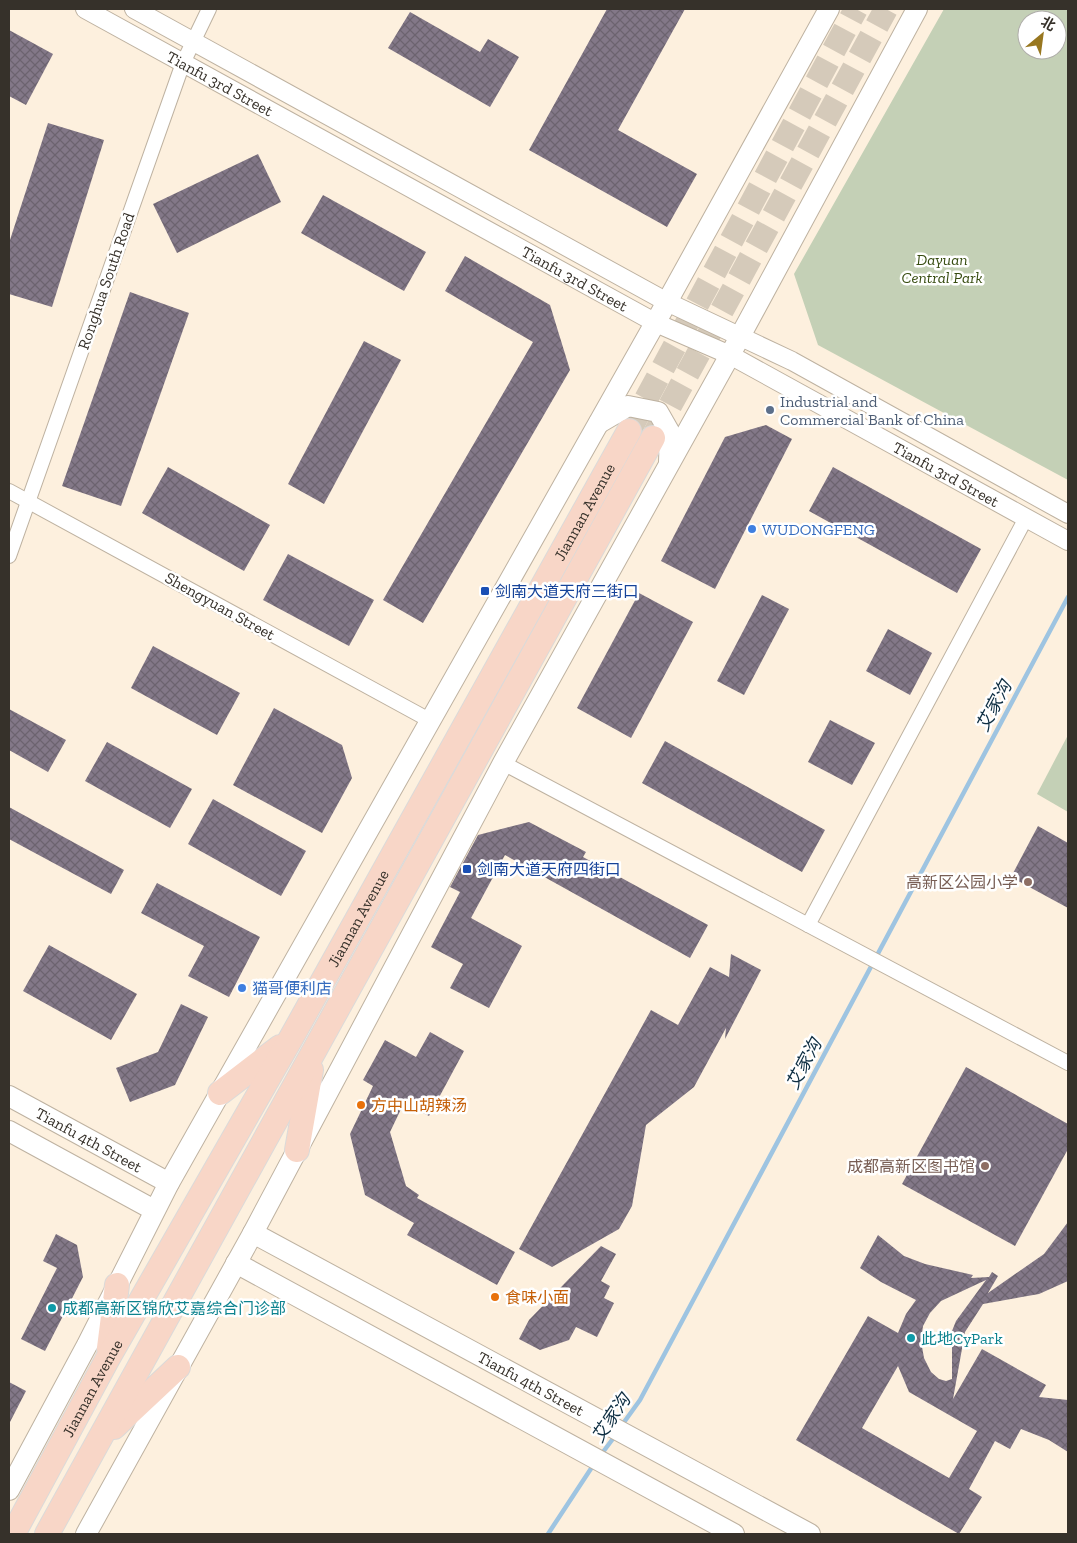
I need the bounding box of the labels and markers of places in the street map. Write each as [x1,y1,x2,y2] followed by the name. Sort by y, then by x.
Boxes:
[780,392,964,429] place label: Industrial and Commercial Bank of China
[764,404,776,416] marker: Industrial and Commercial Bank of China
[762,520,875,539] place label: WUDONGFENG
[746,523,758,535] marker: WUDONGFENG
[495,582,639,601] place label: 剑南大道天府三街口
[479,585,491,597] marker: 剑南大道天府三街口
[477,860,621,879] place label: 剑南大道天府四街口
[461,863,473,875] marker: 剑南大道天府四街口
[906,873,1018,892] place label: 高新区公园小学
[1022,876,1034,888] marker: 高新区公园小学
[252,979,332,998] place label: 猫哥便利店
[236,982,248,994] marker: 猫哥便利店
[371,1096,467,1115] place label: 方中山胡辣汤
[355,1099,367,1111] marker: 方中山胡辣汤
[847,1157,975,1176] place label: 成都高新区图书馆
[979,1160,991,1172] marker: 成都高新区图书馆
[505,1288,569,1307] place label: 食味小面
[489,1291,501,1303] marker: 食味小面
[62,1299,286,1318] place label: 成都高新区锦欣艾嘉综合门诊部
[46,1302,58,1314] marker: 成都高新区锦欣艾嘉综合门诊部
[921,1329,1003,1348] place label: 此地CyPark
[905,1332,917,1344] marker: 此地CyPark

